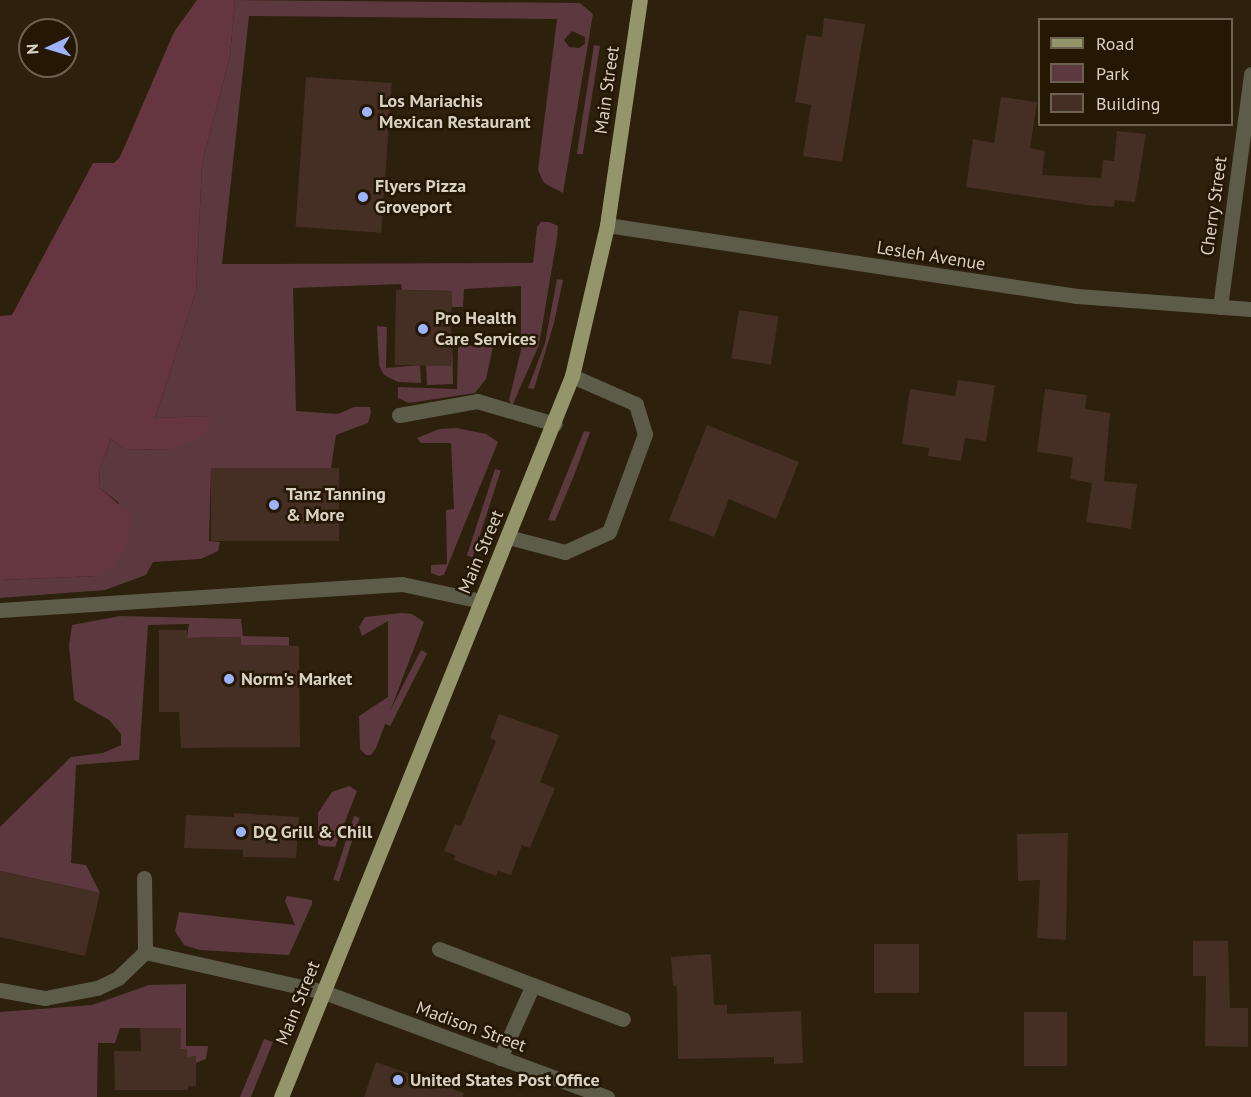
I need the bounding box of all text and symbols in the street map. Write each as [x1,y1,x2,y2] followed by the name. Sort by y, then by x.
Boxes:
[18,18,78,78] north arrow
[1038,18,1233,126] legend
[1096,32,1134,55] text: Road
[22,43,42,55] text: N
[590,45,624,135] street label: Main Street
[1096,62,1129,85] text: Park
[379,91,530,134] place label: Los Mariachis Mexican Restaurant
[1096,92,1160,115] text: Building
[360,105,374,119] marker: Los Mariachis Mexican Restaurant
[1196,155,1232,257] street label: Cherry Street
[375,176,466,219] place label: Flyers Pizza Groveport
[356,190,370,204] marker: Flyers Pizza Groveport
[875,237,987,275] street label: Lesleh Avenue
[435,308,536,350] place label: Pro Health Care Services
[416,322,430,336] marker: Pro Health Care Services
[286,484,387,526] place label: Tanz Tanning & More
[267,498,281,512] marker: Tanz Tanning & More
[454,507,508,597] street label: Main Street
[241,668,352,690] place label: Norm's Market
[222,672,236,686] marker: Norm's Market
[253,821,373,843] place label: DQ Grill & Chill
[234,825,248,839] marker: DQ Grill & Chill
[271,958,325,1048] street label: Main Street
[413,997,529,1057] street label: Madison Street
[410,1069,600,1091] place label: United States Post Office
[391,1073,405,1087] marker: United States Post Office

